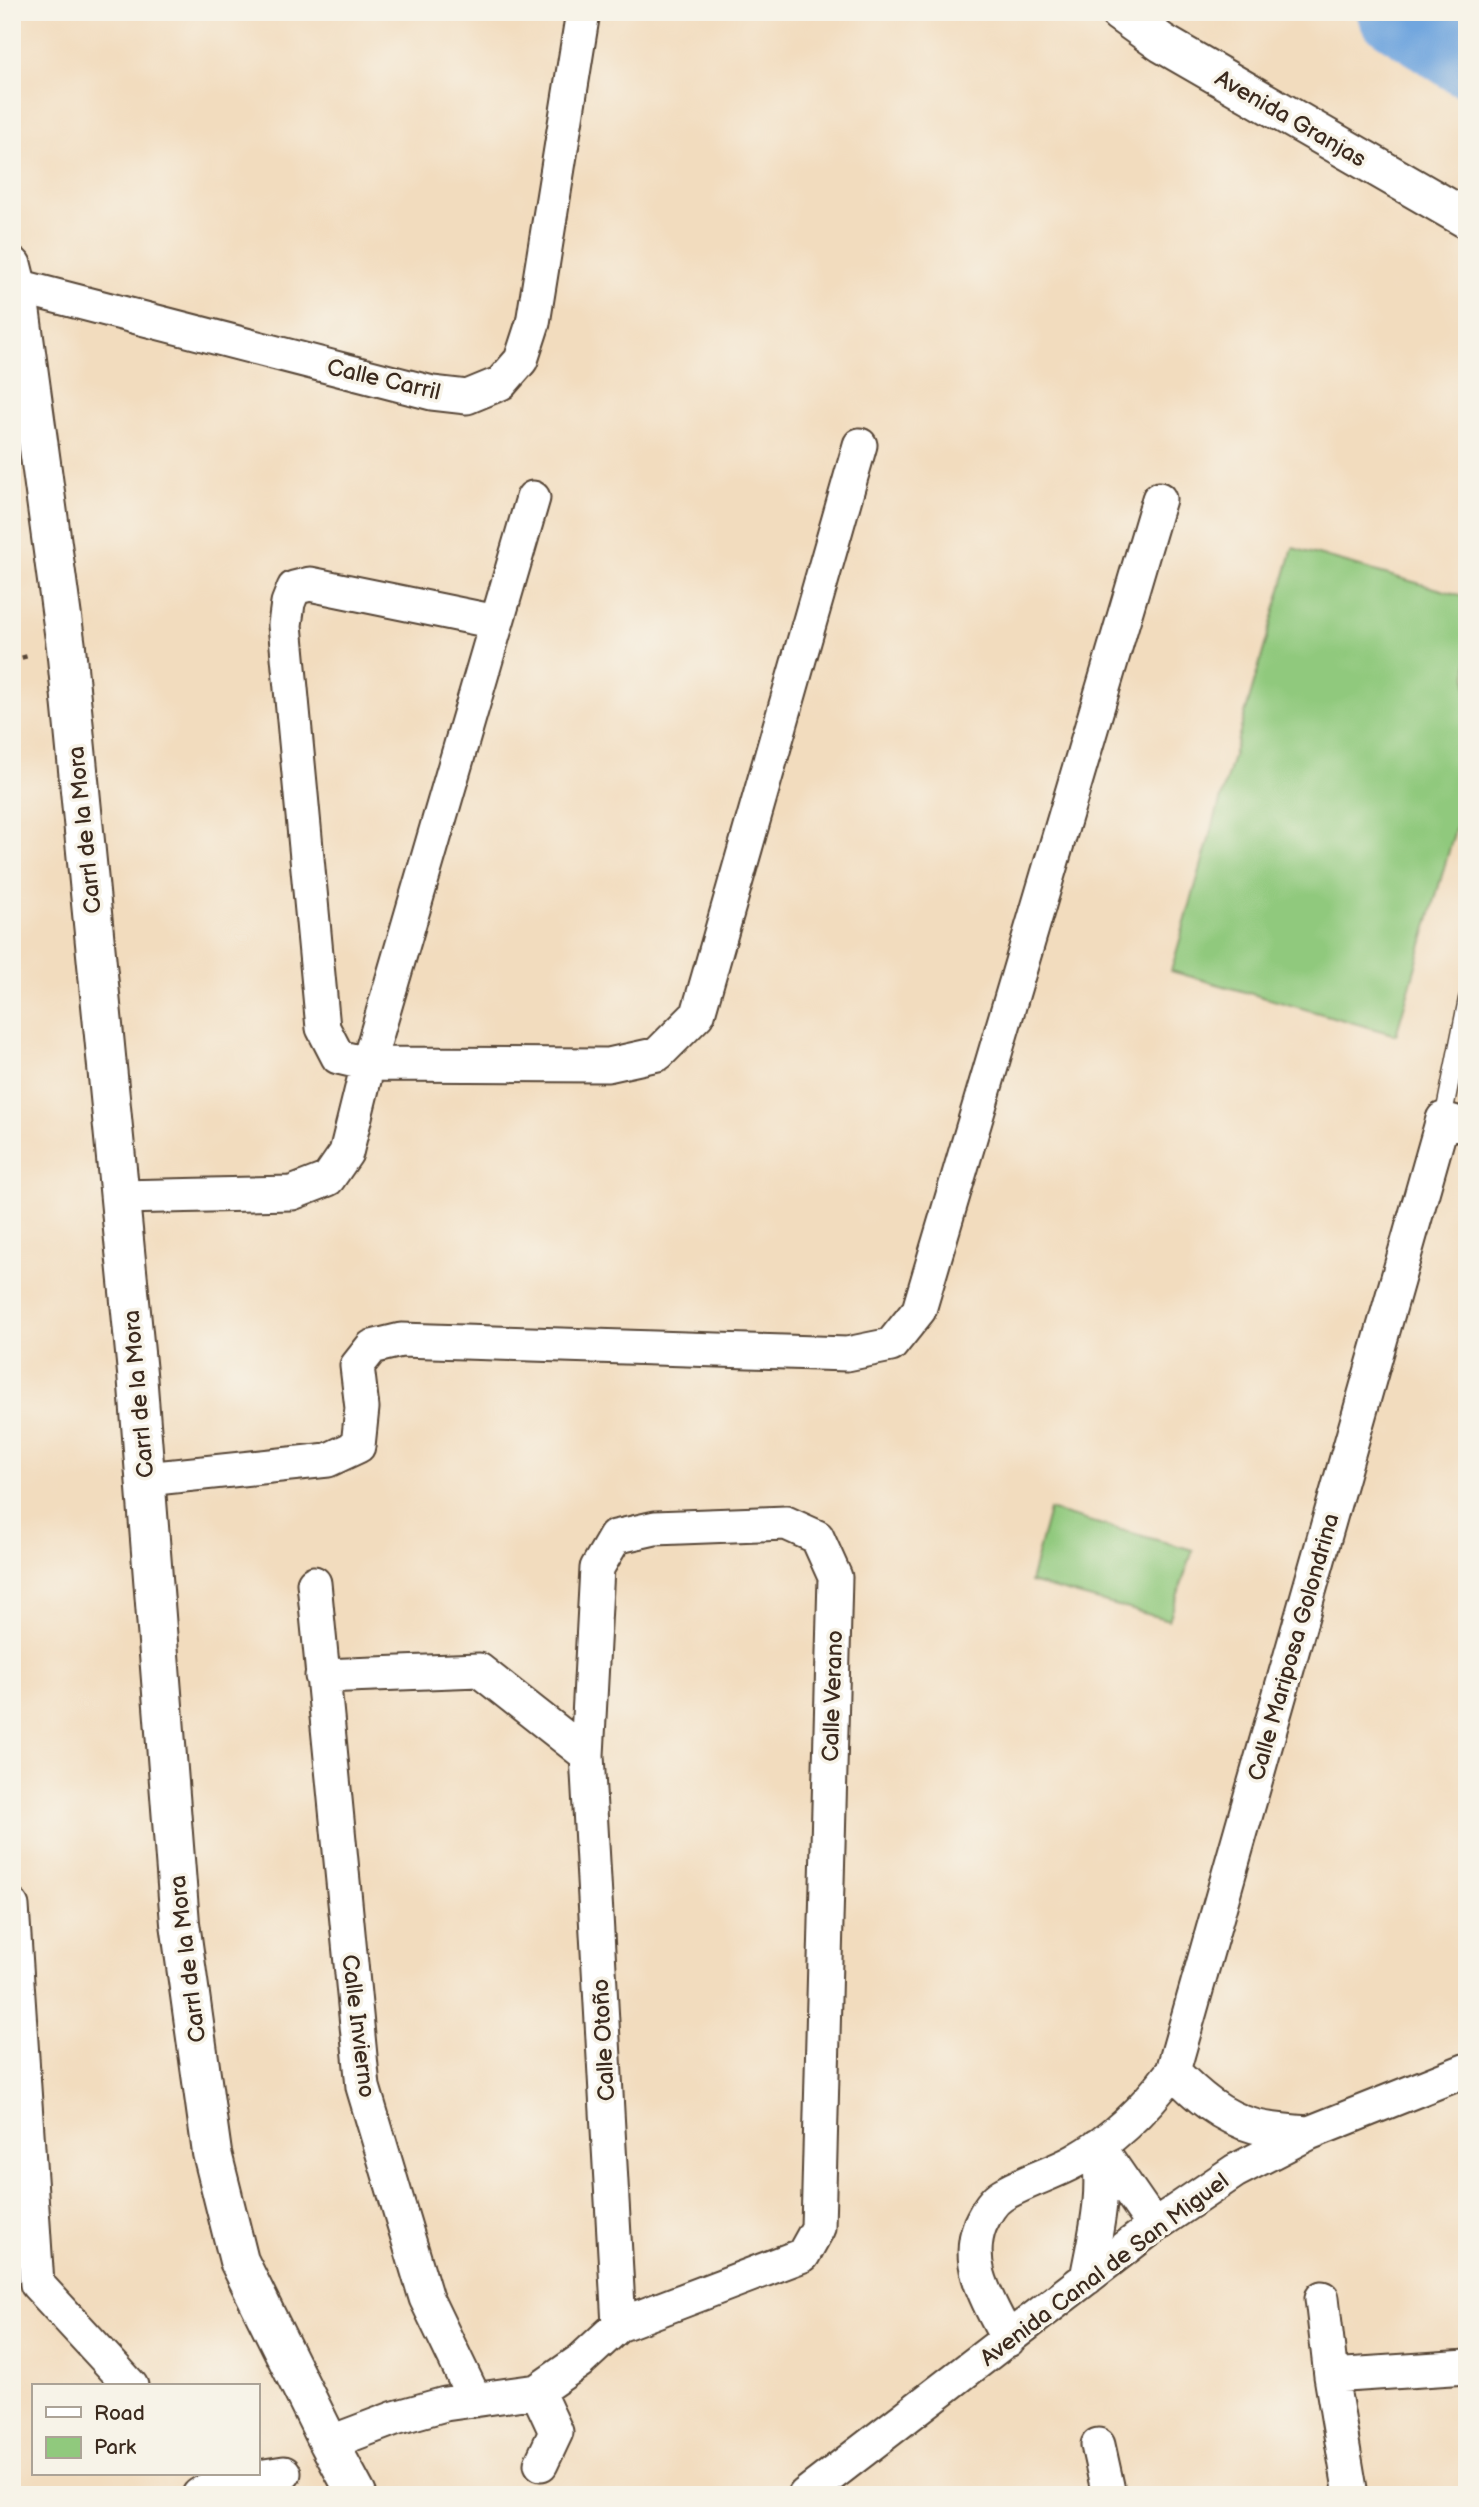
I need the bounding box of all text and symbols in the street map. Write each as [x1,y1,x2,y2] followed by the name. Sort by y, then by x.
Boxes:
[1210,64,1371,173] street label: Avenida Granjas
[324,353,443,407] street label: Calle Carril
[62,745,108,915] street label: Carrl de la Mora
[118,1309,160,1479] street label: Carrl de la Mora
[1242,1510,1346,1784] street label: Calle Mariposa Golondrina
[817,1630,849,1762] street label: Calle Verano
[164,1874,212,2044] street label: Carrl de la Mora
[335,1953,381,2099] street label: Calle Invierno
[587,1978,621,2102] street label: Calle Otoño
[975,2167,1234,2372] street label: Avenida Canal de San Miguel
[32,2384,259,2476] legend
[94,2401,145,2426] text: Road
[94,2435,137,2460] text: Park

